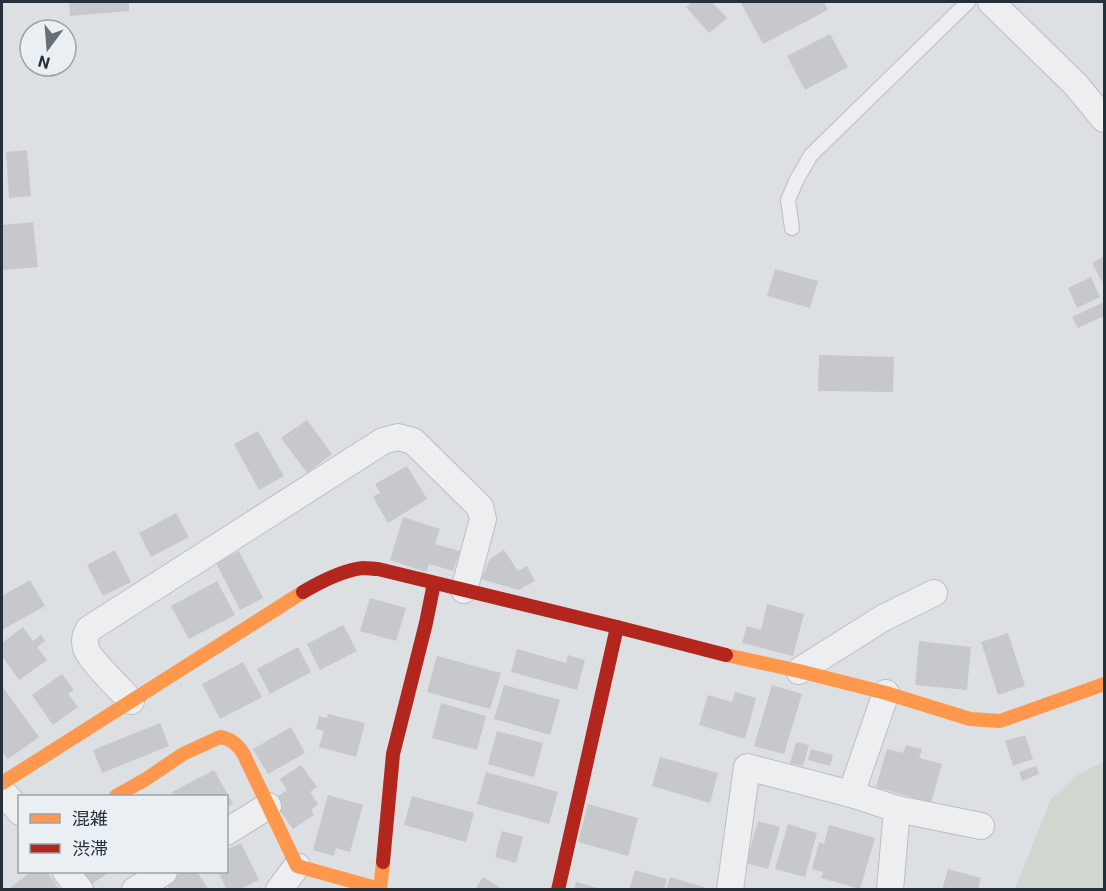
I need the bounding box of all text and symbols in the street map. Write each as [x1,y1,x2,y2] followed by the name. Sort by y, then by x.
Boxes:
[18,18,78,78] north arrow
[36,51,52,73] text: N
[18,795,228,873] legend
[72,808,108,829] text: 混雑
[72,838,108,859] text: 渋滞

